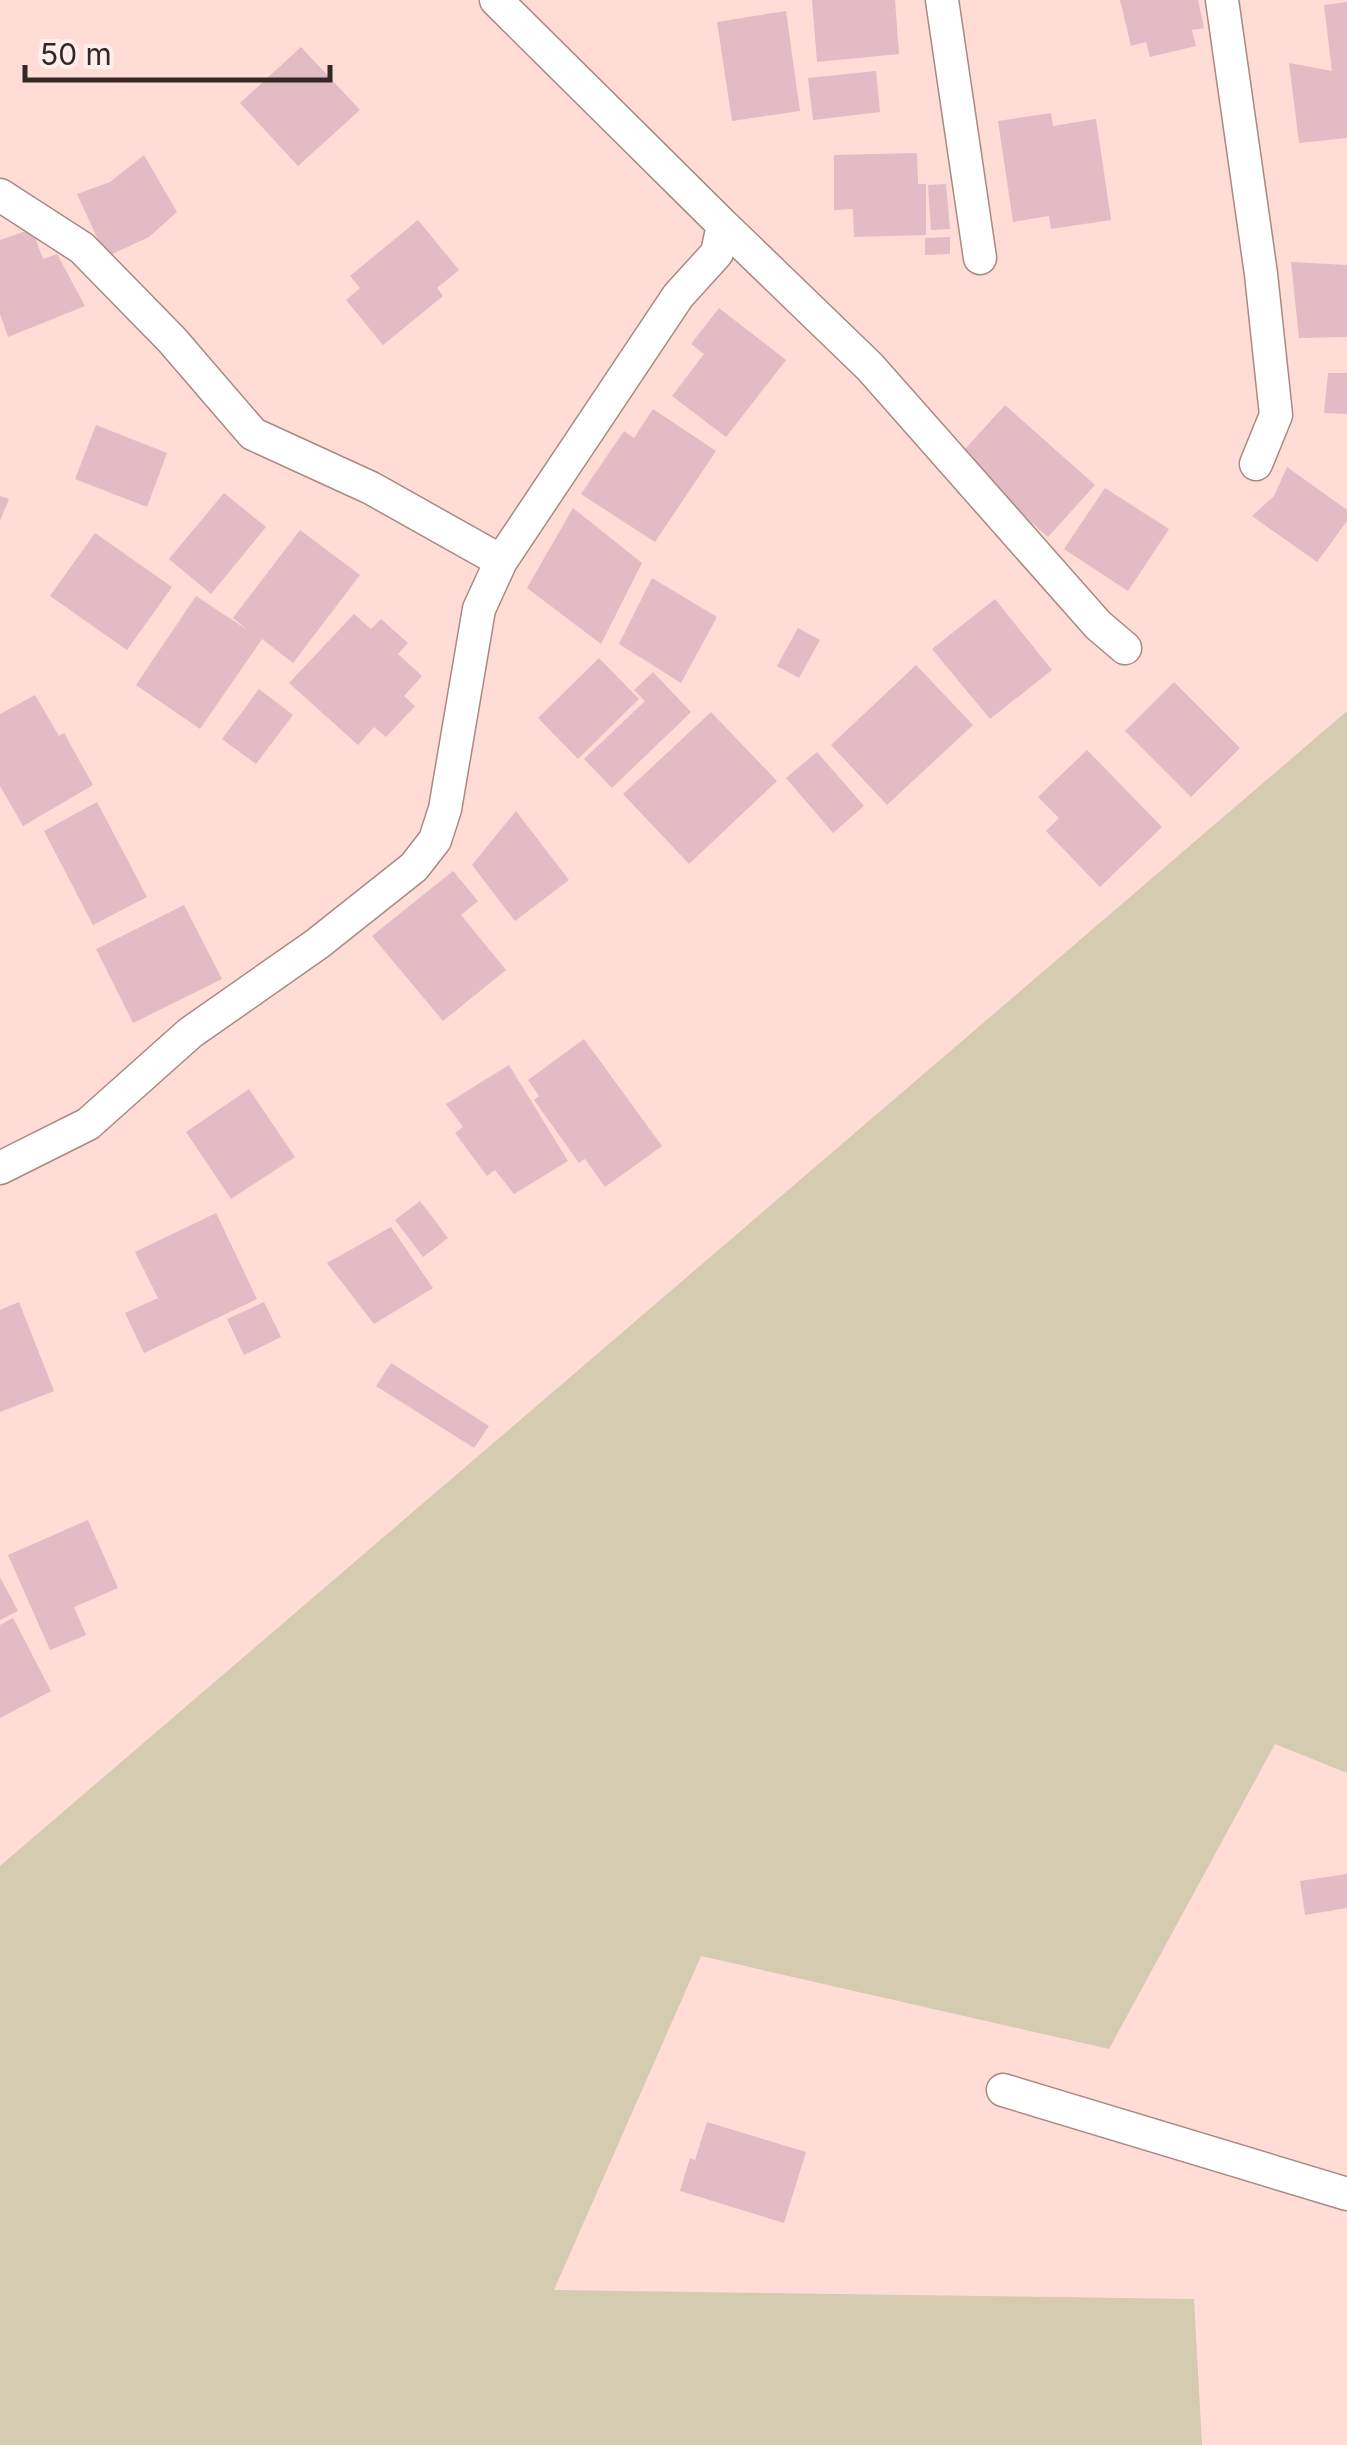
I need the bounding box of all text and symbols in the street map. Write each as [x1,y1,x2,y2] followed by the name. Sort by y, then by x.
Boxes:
[25,20,330,82] scale bar
[40,36,112,72] text: 50 m

